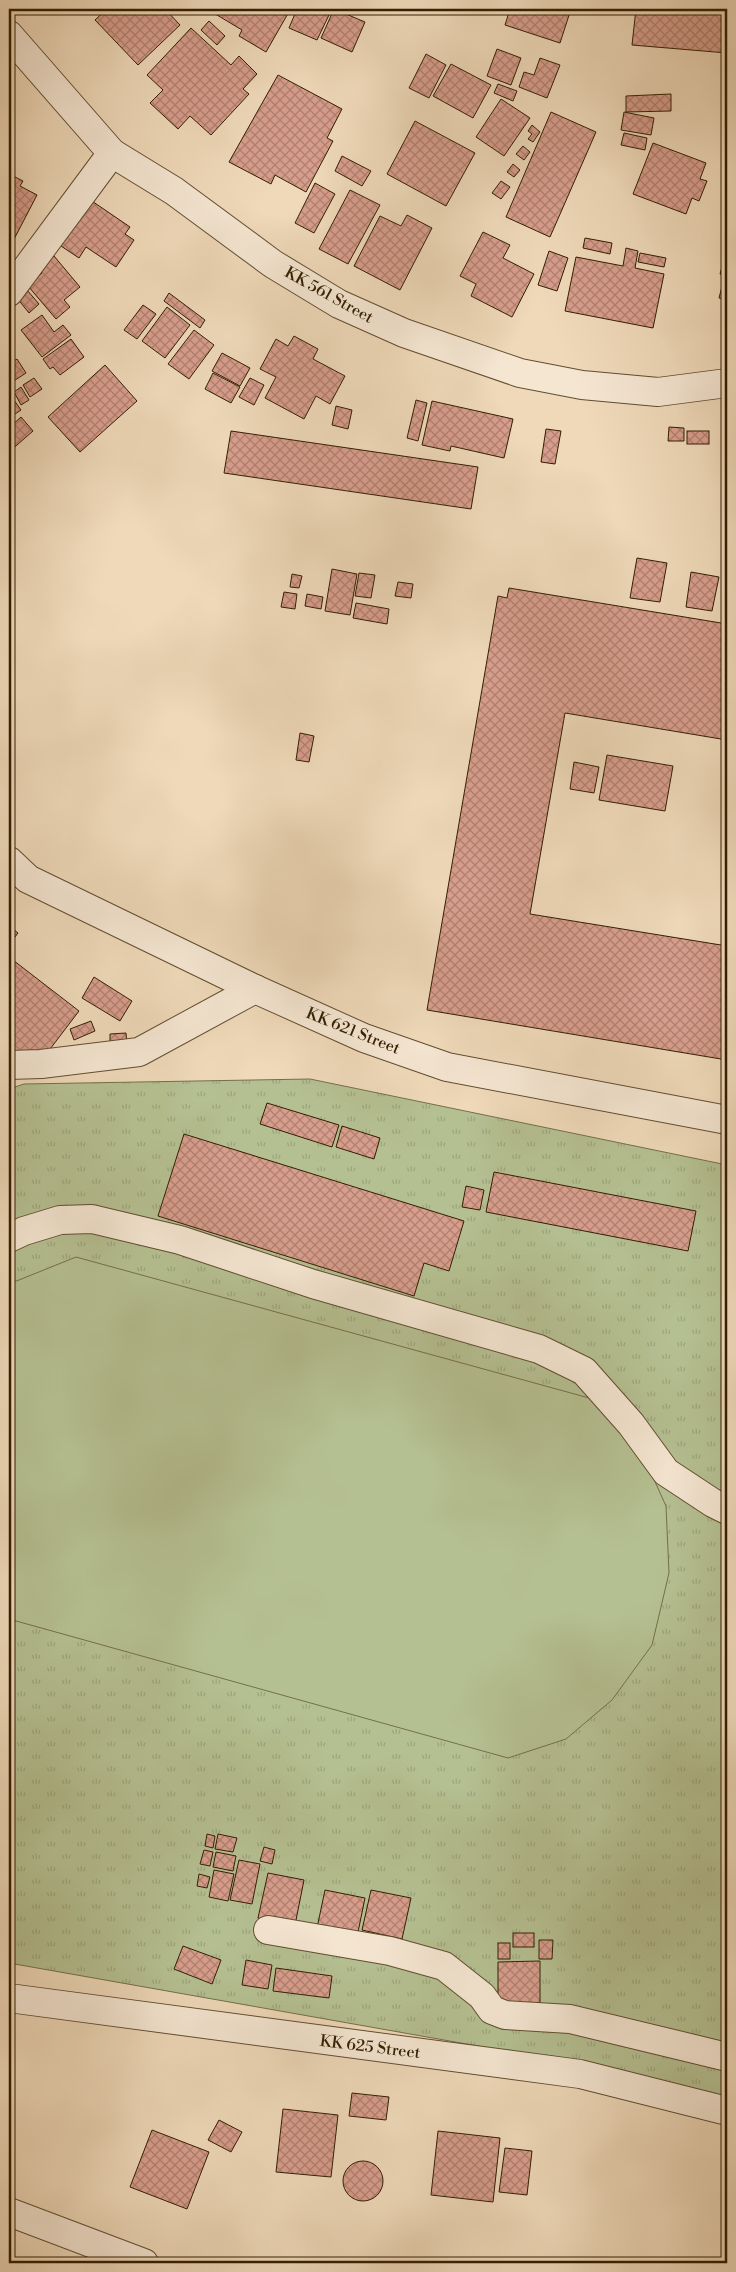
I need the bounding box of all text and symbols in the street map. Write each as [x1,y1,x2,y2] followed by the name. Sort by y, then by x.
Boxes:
[281,262,377,328] street label: KK 561 Street
[303,1003,403,1059] street label: KK 621 Street
[319,2031,422,2063] street label: KK 625 Street

